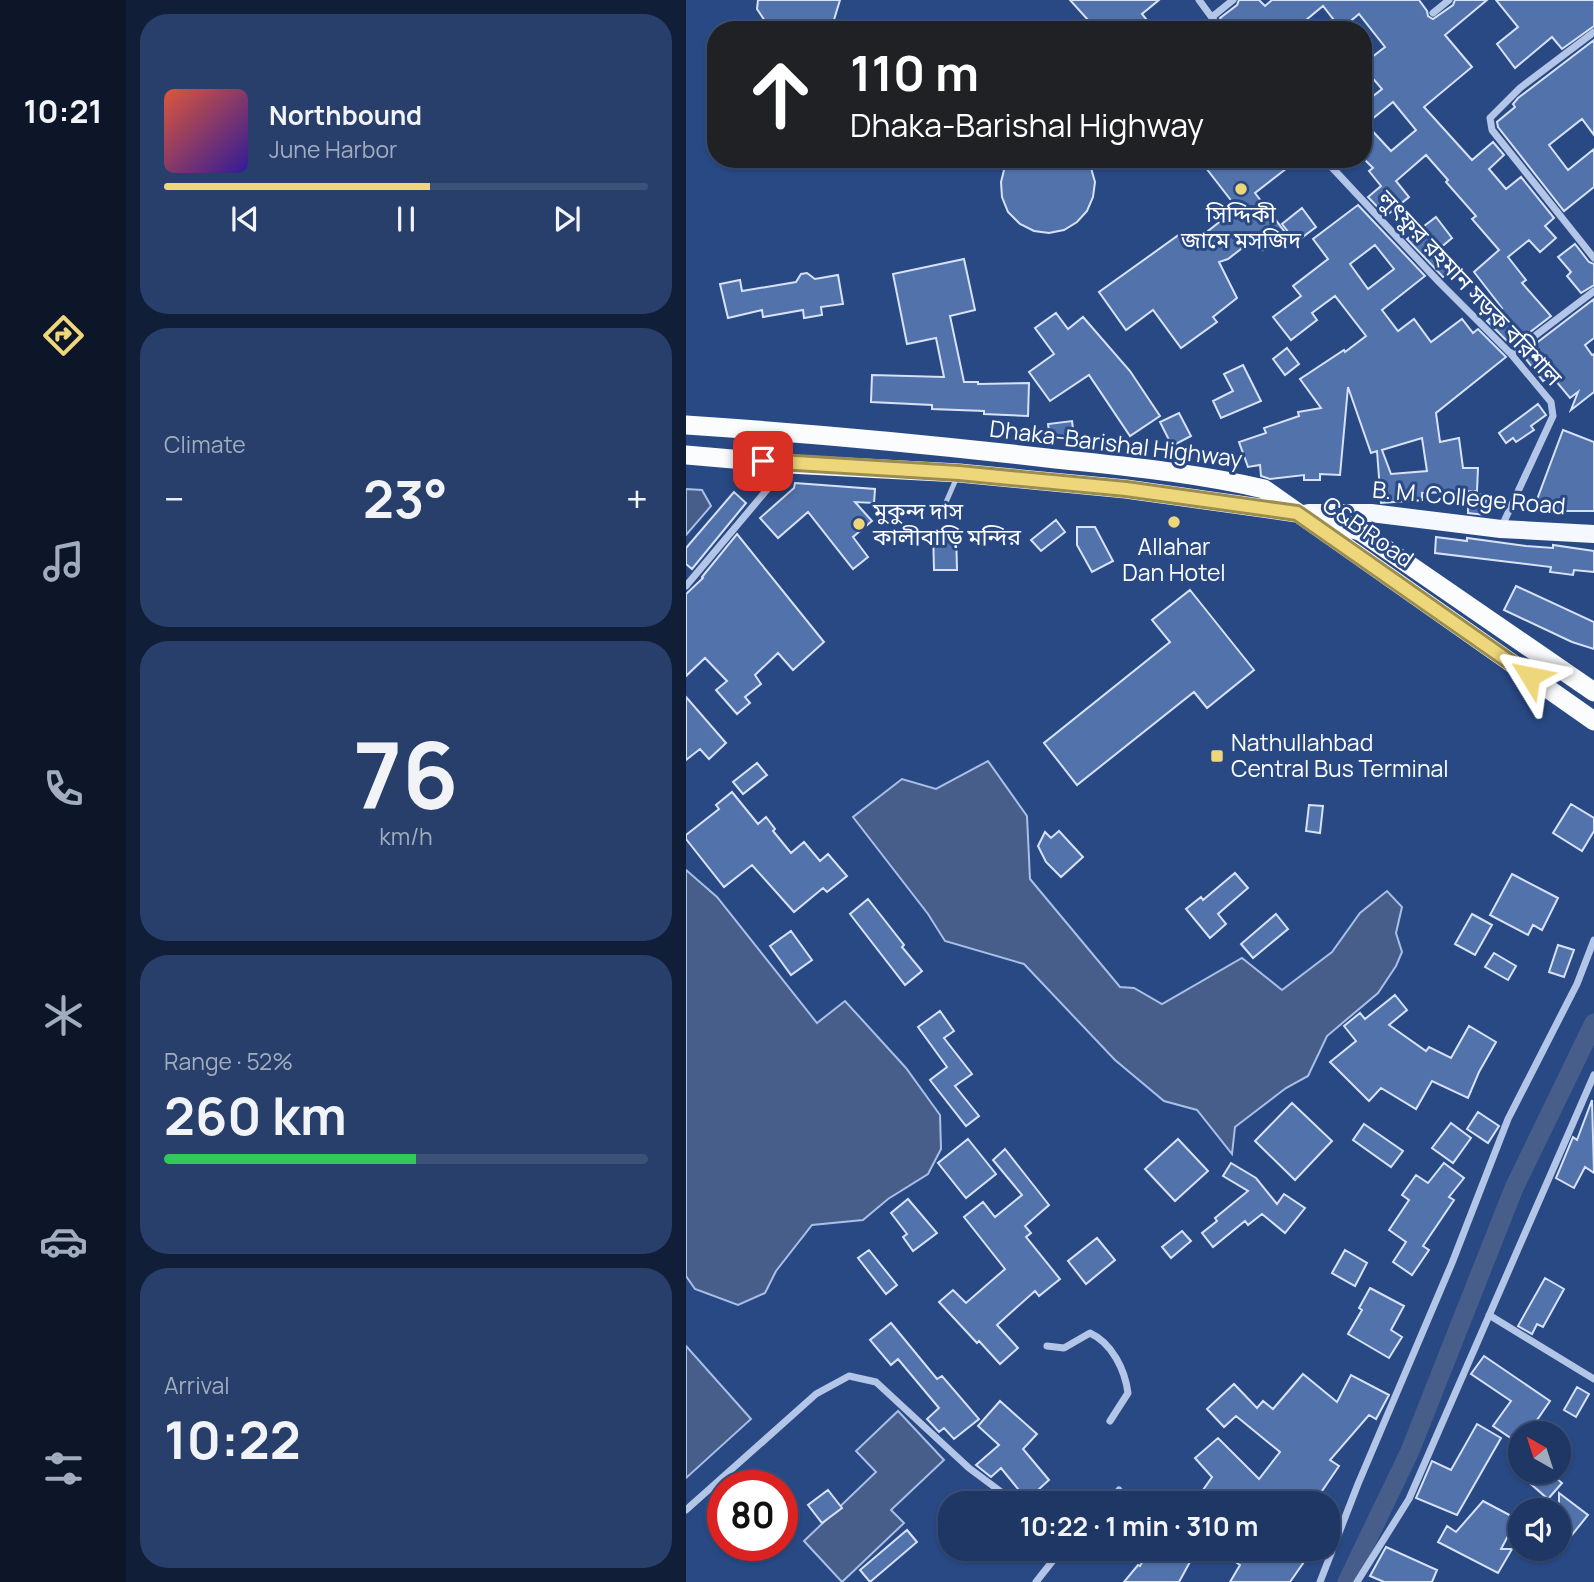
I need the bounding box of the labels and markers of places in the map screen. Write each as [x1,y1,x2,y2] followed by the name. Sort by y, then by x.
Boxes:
[1233,181,1249,197] marker: সিদ্দিকী জামে মসজিদ
[1180,197,1301,255] place label: সিদ্দিকী জামে মসজিদ
[733,431,793,491] pin
[872,494,1021,552] place label: মুকুন্দ দাস কালীবাড়ি মন্দির
[1166,514,1182,530] marker: Allahar Dan Hotel
[851,516,867,532] marker: মুকুন্দ দাস কালীবাড়ি মন্দির
[1122,530,1226,588] place label: Allahar Dan Hotel
[1231,726,1449,784] place label: Nathullahbad Central Bus Terminal
[1209,748,1225,764] marker: Nathullahbad Central Bus Terminal

